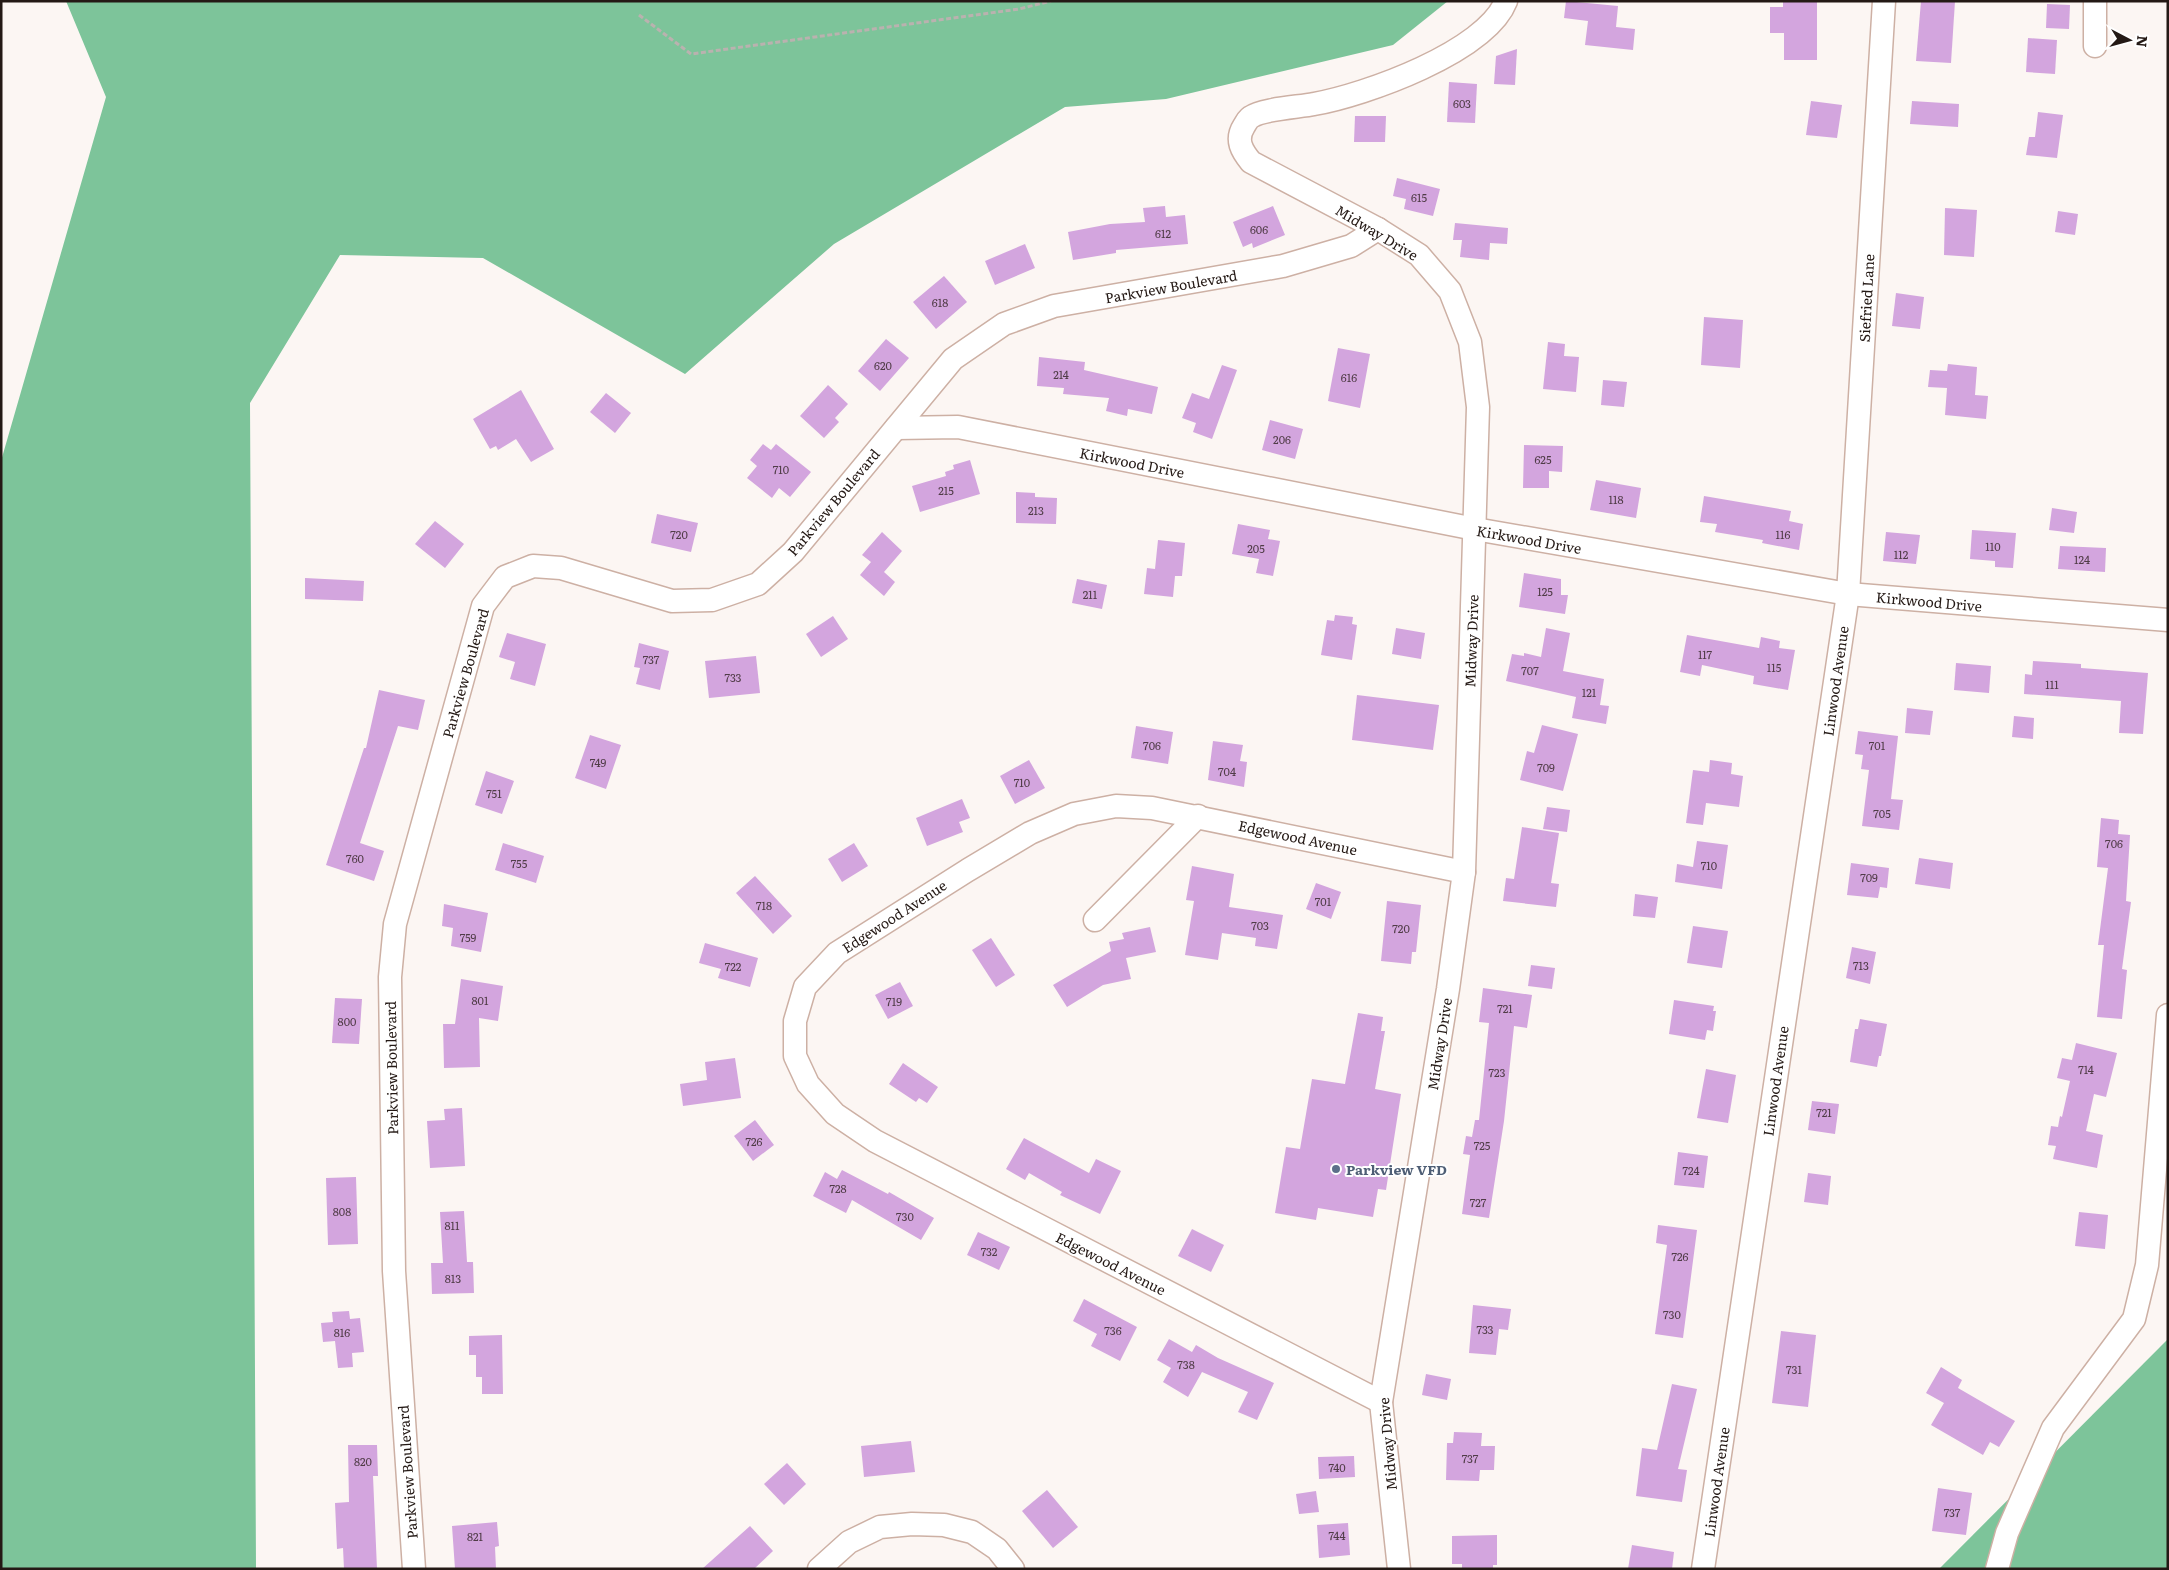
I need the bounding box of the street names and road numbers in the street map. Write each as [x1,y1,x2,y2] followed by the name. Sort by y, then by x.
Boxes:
[1332,199,1422,265] street label: Midway Drive
[1854,253,1878,343] street label: Siefried Lane
[1103,264,1239,307] street label: Parkview Boulevard
[1078,442,1186,482] street label: Kirkwood Drive
[782,444,884,560] street label: Parkview Boulevard
[1475,520,1583,558] street label: Kirkwood Drive
[1875,586,1983,616] street label: Kirkwood Drive
[1459,594,1483,688] street label: Midway Drive
[437,605,493,740] street label: Parkview Boulevard
[1817,625,1853,737] street label: Linwood Avenue
[1237,815,1359,859] street label: Edgewood Avenue
[838,875,950,957] street label: Edgewood Avenue
[1422,996,1456,1092] street label: Midway Drive
[380,1000,402,1135] street label: Parkview Boulevard
[1757,1025,1793,1137] street label: Linwood Avenue
[1053,1227,1169,1299] street label: Edgewood Avenue
[1373,1397,1401,1491] street label: Midway Drive
[392,1404,422,1540] street label: Parkview Boulevard
[1698,1426,1734,1538] street label: Linwood Avenue

